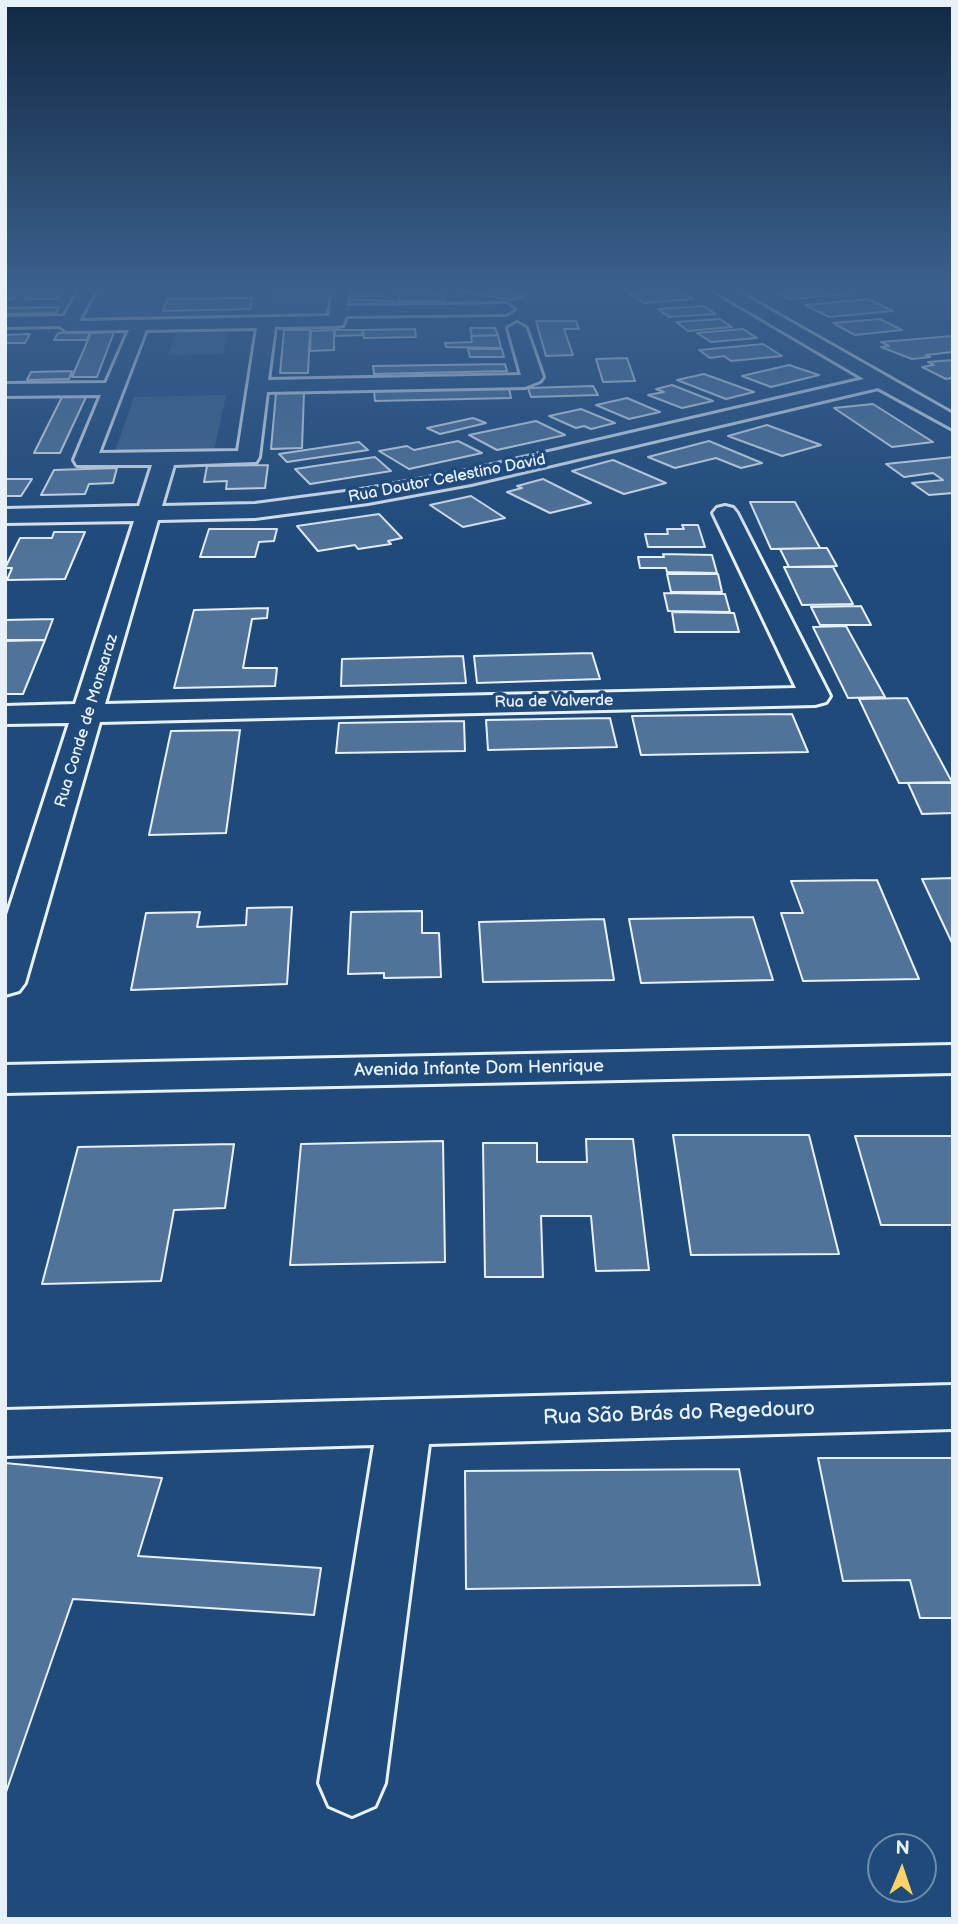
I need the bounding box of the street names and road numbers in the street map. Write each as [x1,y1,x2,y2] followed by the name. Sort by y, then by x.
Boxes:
[347,450,547,508] street label: Rua Doutor Celestino David
[51,632,123,810] street label: Rua Conde de Monsaraz
[494,691,614,713] street label: Rua de Valverde
[354,1056,604,1082] street label: Avenida Infante Dom Henrique
[543,1397,815,1431] street label: Rua São Brás do Regedouro

